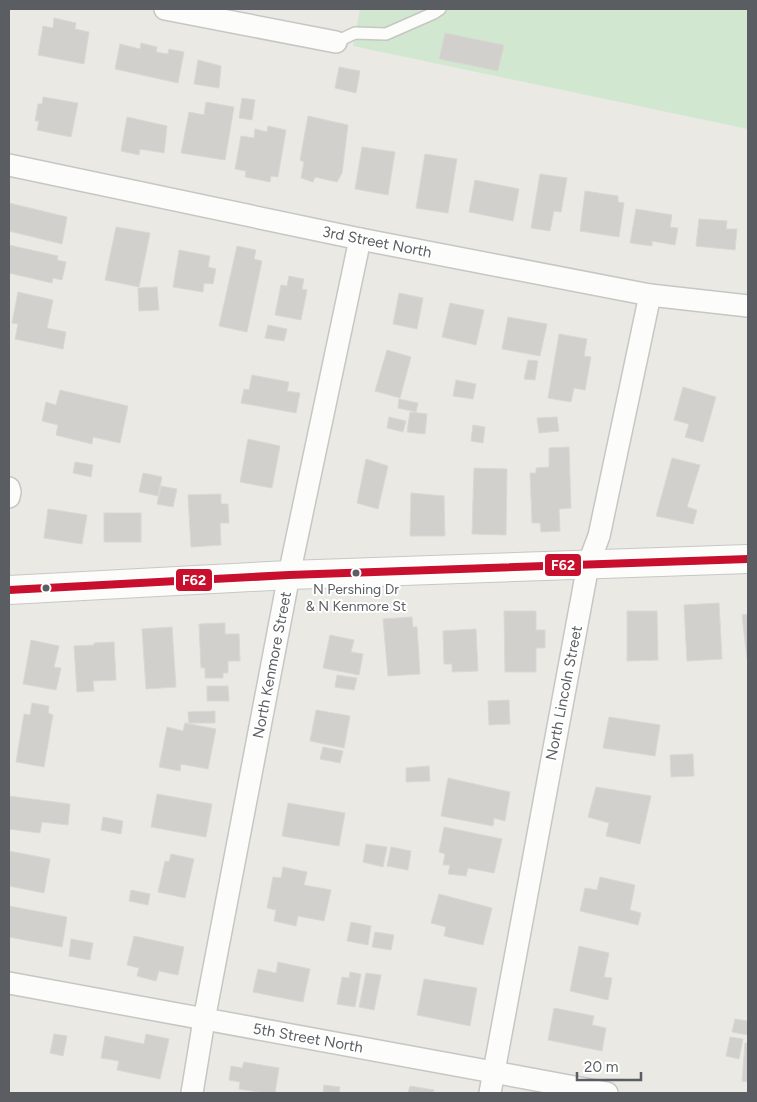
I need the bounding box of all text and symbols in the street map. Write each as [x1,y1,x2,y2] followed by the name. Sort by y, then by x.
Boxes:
[321,223,433,261] street label: 3rd Street North
[544,553,582,577] line badge: F62
[551,557,575,574] text: F62
[175,568,213,592] line badge: F62
[351,568,361,578] marker: N Pershing Dr & N Kenmore St
[182,572,206,589] text: F62
[306,581,406,615] place label: N Pershing Dr & N Kenmore St
[41,583,51,593] unlabelled marker
[249,590,295,740] street label: North Kenmore Street
[542,624,586,762] street label: North Lincoln Street
[252,1019,364,1057] street label: 5th Street North
[577,1050,641,1082] scale bar
[584,1058,618,1076] text: 20 m

